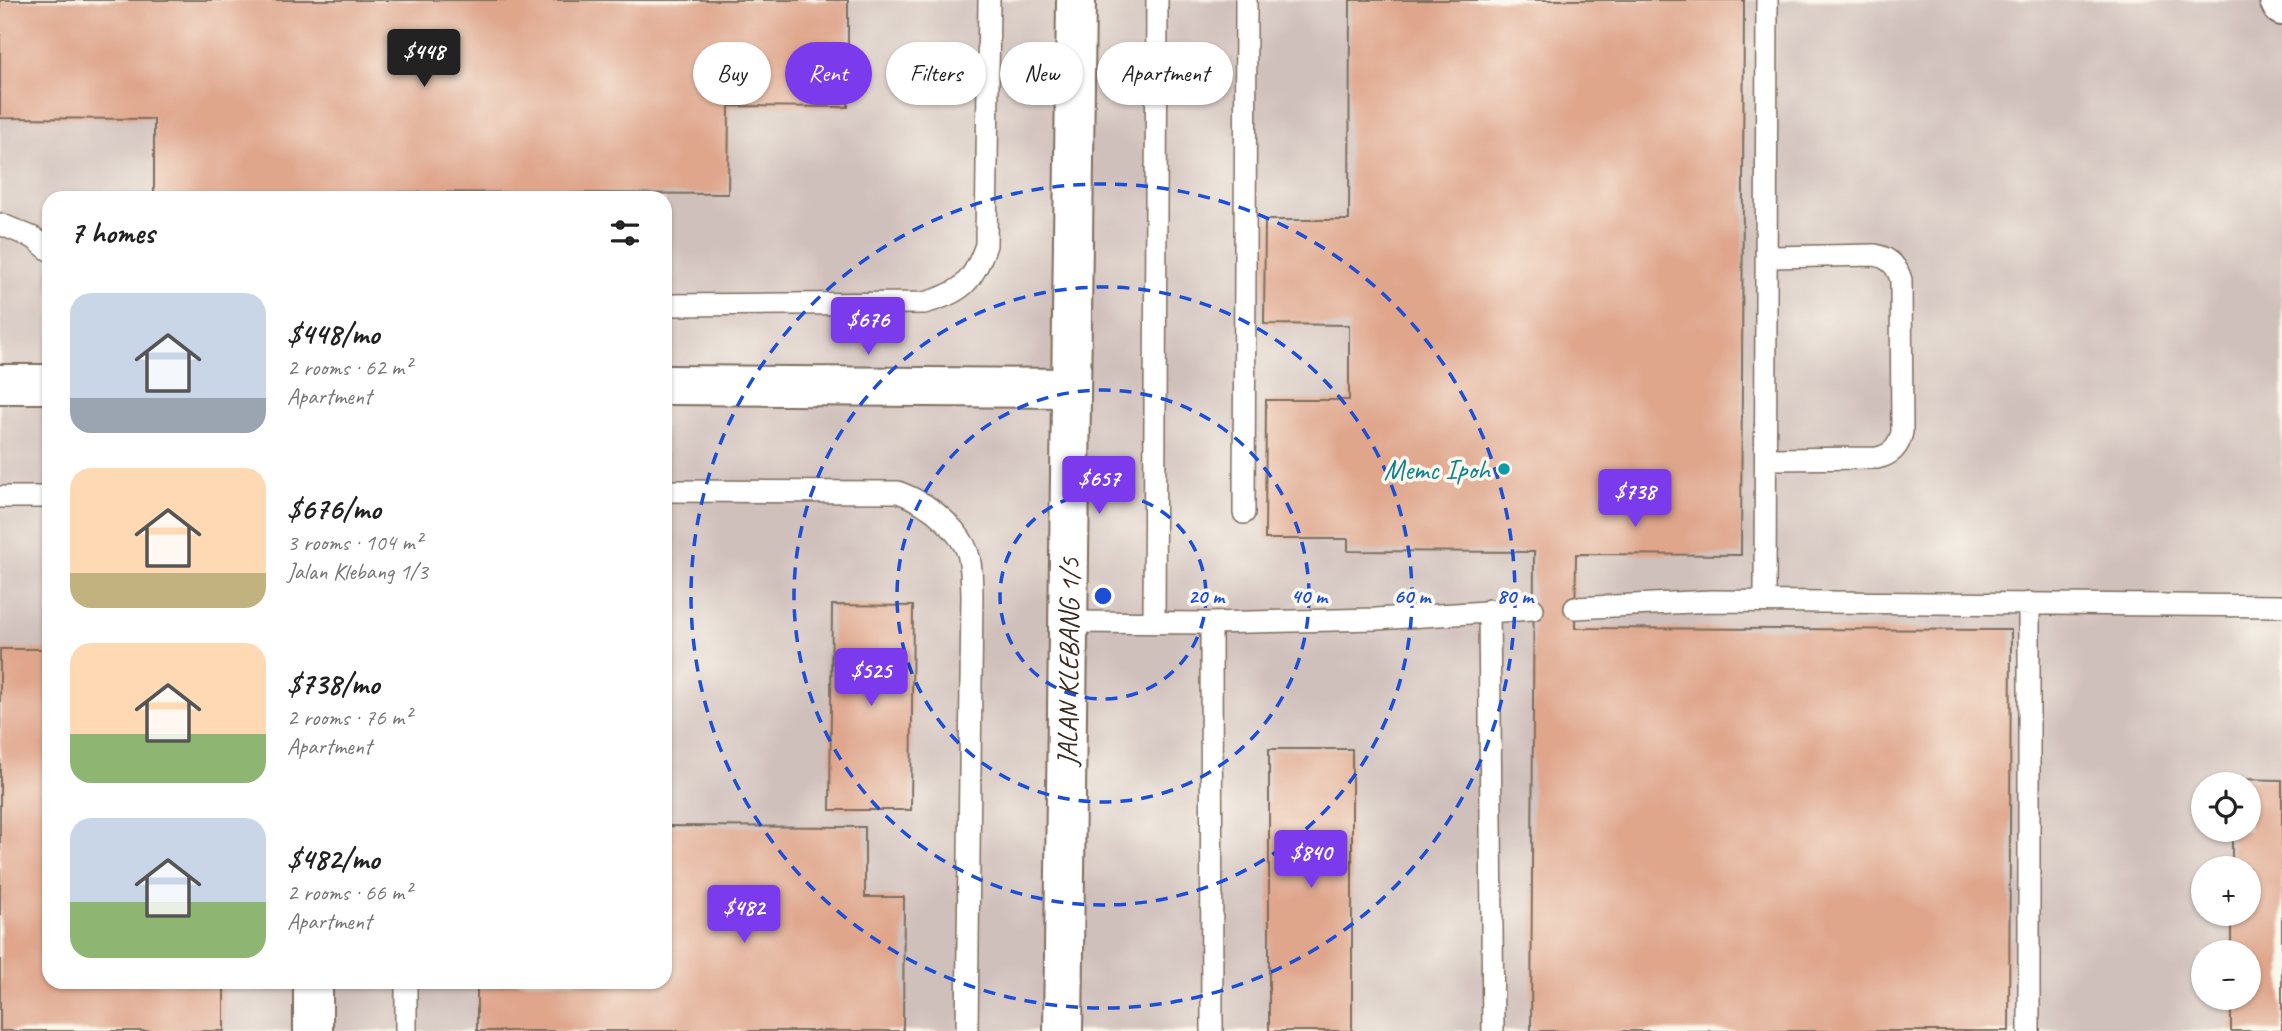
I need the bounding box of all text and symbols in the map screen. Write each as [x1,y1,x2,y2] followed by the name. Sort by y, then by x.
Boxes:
[383,29,465,89] pin: $448
[403,37,445,66] text: $448
[693,42,771,105] chip: Buy
[785,42,872,105] chip: Rent
[886,42,986,105] chip: Filters
[1000,42,1083,105] chip: New
[1097,42,1233,105] chip: Apartment
[70,214,155,252] text: 7 homes
[606,214,644,252] icon: filters
[827,298,909,357] pin: $676
[847,305,889,334] text: $676
[287,315,379,353] text: $448/mo
[126,321,210,405] icon: home
[287,353,411,382] text: 2 rooms · 62 m²
[287,382,372,411] text: Apartment
[1384,452,1492,487] place label: Memc Ipoh
[1058,456,1140,516] pin: $657
[1496,461,1512,477] marker: Memc Ipoh
[1078,464,1120,493] text: $657
[1594,470,1676,529] pin: $738
[1614,477,1656,506] text: $738
[287,490,381,528] text: $676/mo
[126,496,210,580] icon: home
[287,528,422,557] text: 3 rooms · 104 m²
[1049,556,1086,768] street label: JALAN KLEBANG 1/5
[287,557,428,586] text: Jalan Klebang 1/3
[1188,583,1226,609] text: 20 m
[1291,583,1329,609] text: 40 m
[1394,583,1432,609] text: 60 m
[1497,583,1535,609] text: 80 m
[1091,584,1115,608] centre of rings
[830,648,912,708] pin: $525
[851,656,891,685] text: $525
[287,665,379,703] text: $738/mo
[126,671,210,755] icon: home
[287,703,411,732] text: 2 rooms · 76 m²
[287,732,372,761] text: Apartment
[2191,772,2261,1010] map controls
[2191,772,2261,842] button: locate
[1270,830,1352,890] pin: $840
[1290,838,1332,867] text: $840
[287,840,379,878] text: $482/mo
[126,846,210,930] icon: home
[2191,856,2261,926] button: +
[287,878,411,907] text: 2 rooms · 66 m²
[703,886,785,945] pin: $482
[723,893,765,922] text: $482
[287,907,372,936] text: Apartment
[2191,940,2261,1010] button: −

